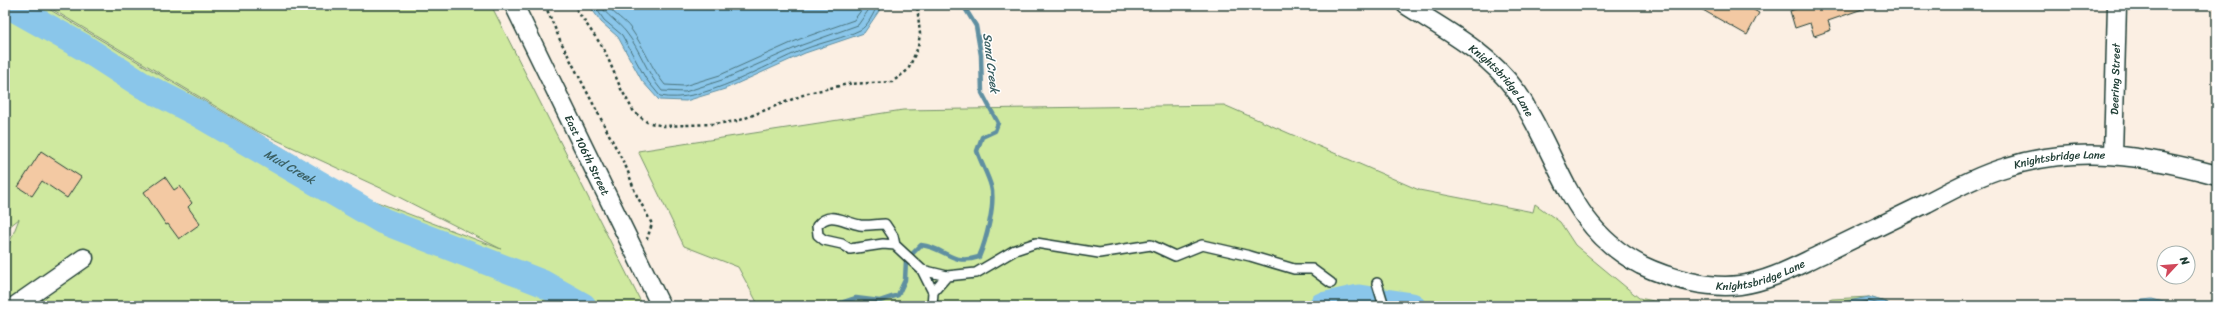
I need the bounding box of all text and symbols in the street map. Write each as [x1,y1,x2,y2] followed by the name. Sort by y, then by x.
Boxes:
[976,32,1006,96] water label: Sand Creek
[1465,39,1539,121] street label: Knightsbridge Lane
[2105,42,2125,115] street label: Deering Street
[559,111,615,199] street label: East 106th Street
[260,143,320,191] water label: Mud Creek
[2011,145,2106,174] street label: Knightsbridge Lane
[2156,245,2196,285] north arrow
[2174,252,2195,269] text: N
[1715,254,1809,295] street label: Knightsbridge Lane

